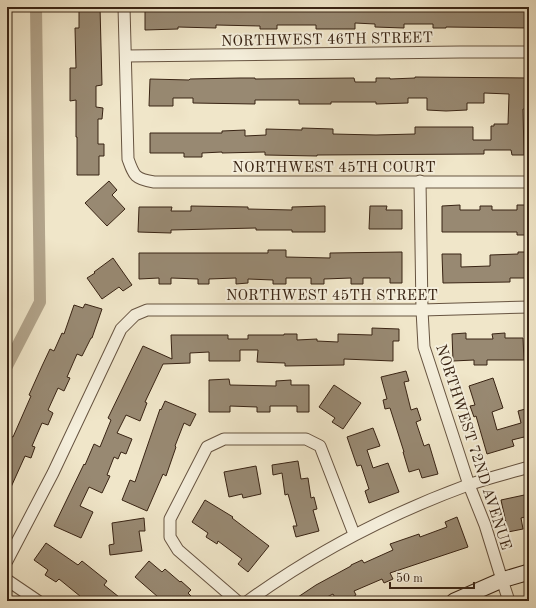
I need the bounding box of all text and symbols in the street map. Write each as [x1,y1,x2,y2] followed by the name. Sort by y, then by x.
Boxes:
[221,31,433,50] street label: NORTHWEST 46TH STREET
[232,161,436,176] street label: NORTHWEST 45TH COURT
[226,289,438,304] street label: NORTHWEST 45TH STREET
[432,343,513,552] street label: NORTHWEST 72ND AVENUE
[390,564,474,590] scale bar
[396,572,423,585] text: 50 m

